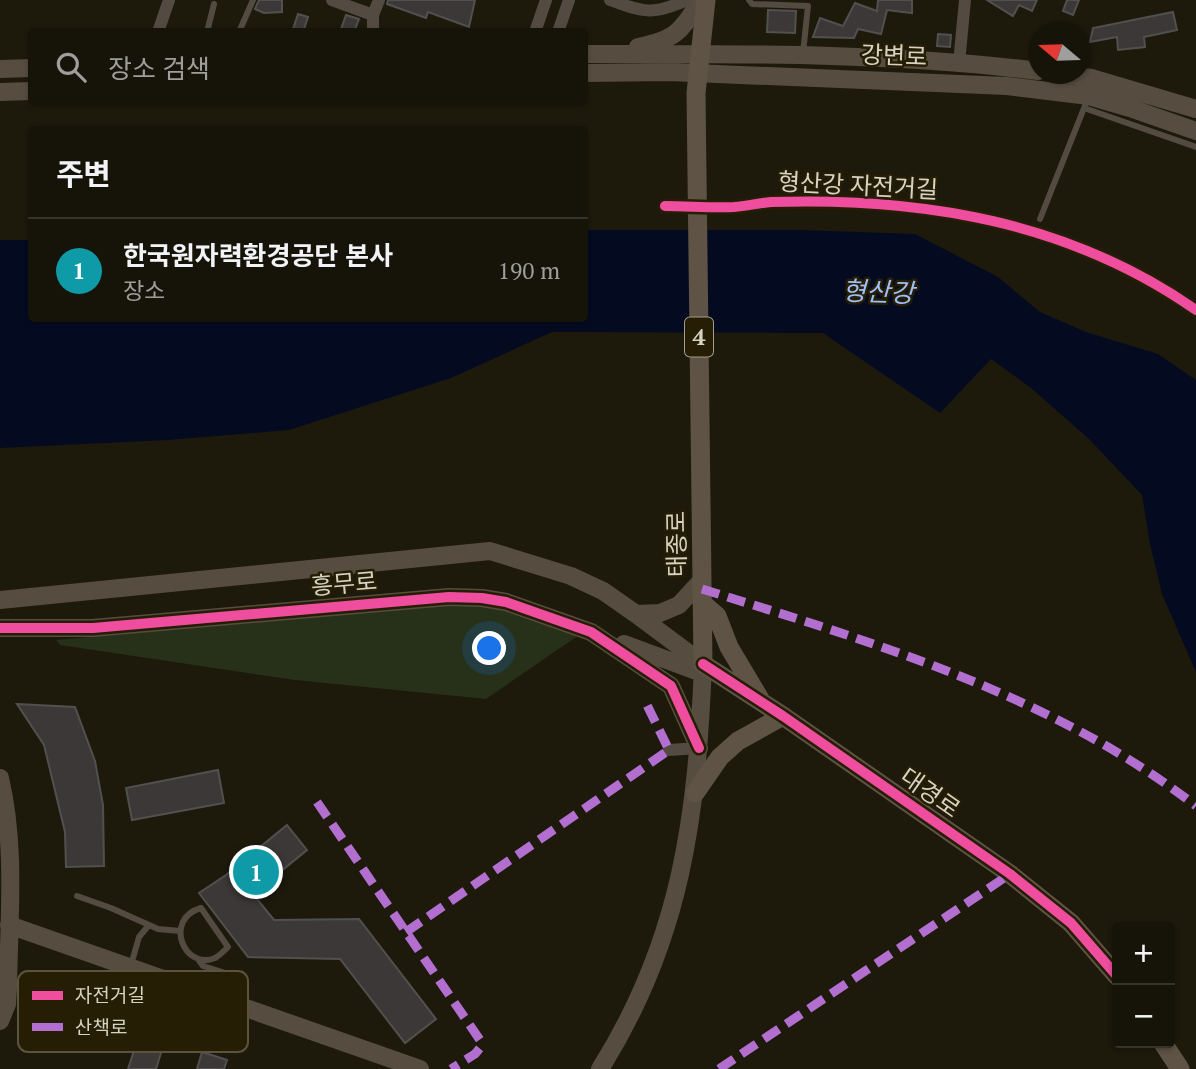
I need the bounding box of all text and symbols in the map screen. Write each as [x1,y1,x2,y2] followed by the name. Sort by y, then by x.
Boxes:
[1028,21,1091,84] north arrow
[28,28,588,105] search box
[860,38,928,72] street label: 강변로
[52,48,90,86] icon: search
[108,51,210,85] text: 장소 검색
[56,154,111,194] text: 주변
[777,165,939,205] street label: 형산강 자전거길
[123,238,393,272] text: 한국원자력환경공단 본사
[73,255,86,286] text: 1
[498,255,560,286] text: 190 m
[842,273,918,309] water label: 형산강
[123,275,165,306] text: 장소
[685,318,713,356] road number: 4
[659,511,693,577] street label: 태종로
[310,564,378,602] street label: 흥무로
[472,631,506,665] your location
[894,760,967,824] street label: 대경로
[233,846,279,898] pin: 1
[1112,922,1175,1048] map controls
[1112,922,1175,985] button: +
[18,971,248,1052] legend
[75,982,145,1007] text: 자전거길
[1112,985,1175,1048] button: −
[75,1014,127,1039] text: 산책로

